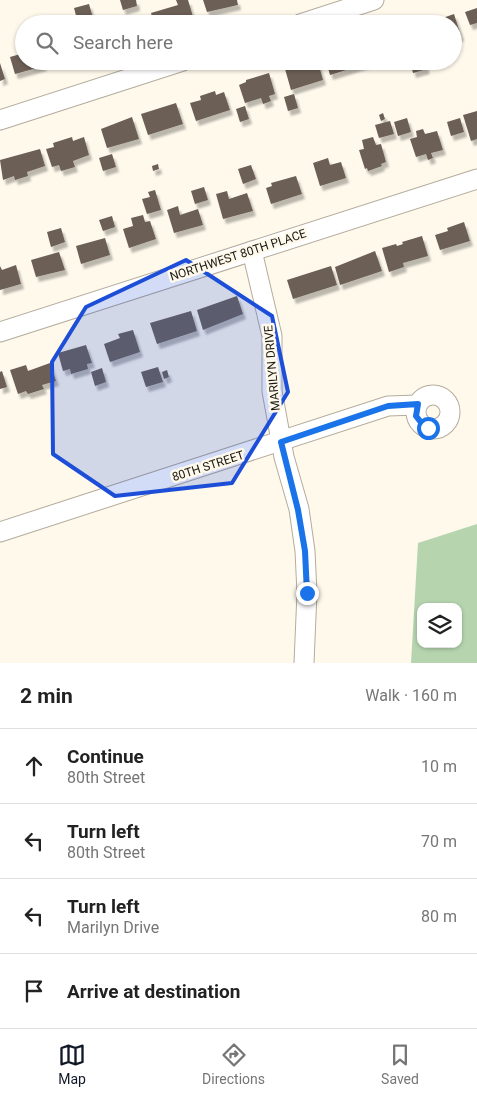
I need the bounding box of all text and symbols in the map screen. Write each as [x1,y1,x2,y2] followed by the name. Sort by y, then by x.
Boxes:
[15,15,462,70] search box
[33,29,61,57] icon: search
[73,31,173,54] text: Search here
[168,226,308,284] street label: NORTHWEST 80TH PLACE
[261,324,283,411] street label: MARILYN DRIVE
[417,417,440,440] route start
[170,448,246,484] street label: 80TH STREET
[296,582,319,605] route end
[417,603,462,648] map controls
[417,603,462,648] button: layers
[20,684,73,708] text: 2 min
[365,686,457,705] text: Walk · 160 m
[67,745,144,768] text: Continue
[20,752,48,780] icon: ahead
[421,757,457,776] text: 10 m
[67,768,145,787] text: 80th Street
[67,820,140,843] text: Turn left
[20,827,48,855] icon: left
[421,832,457,851] text: 70 m
[67,843,145,862] text: 80th Street
[67,895,140,918] text: Turn left
[20,902,48,930] icon: left
[421,907,457,926] text: 80 m
[67,918,159,937] text: Marilyn Drive
[20,977,48,1005] icon: arrive
[67,980,240,1003] text: Arrive at destination
[58,1041,86,1087] tab: Map
[202,1041,265,1087] tab: Directions
[381,1041,419,1087] tab: Saved

